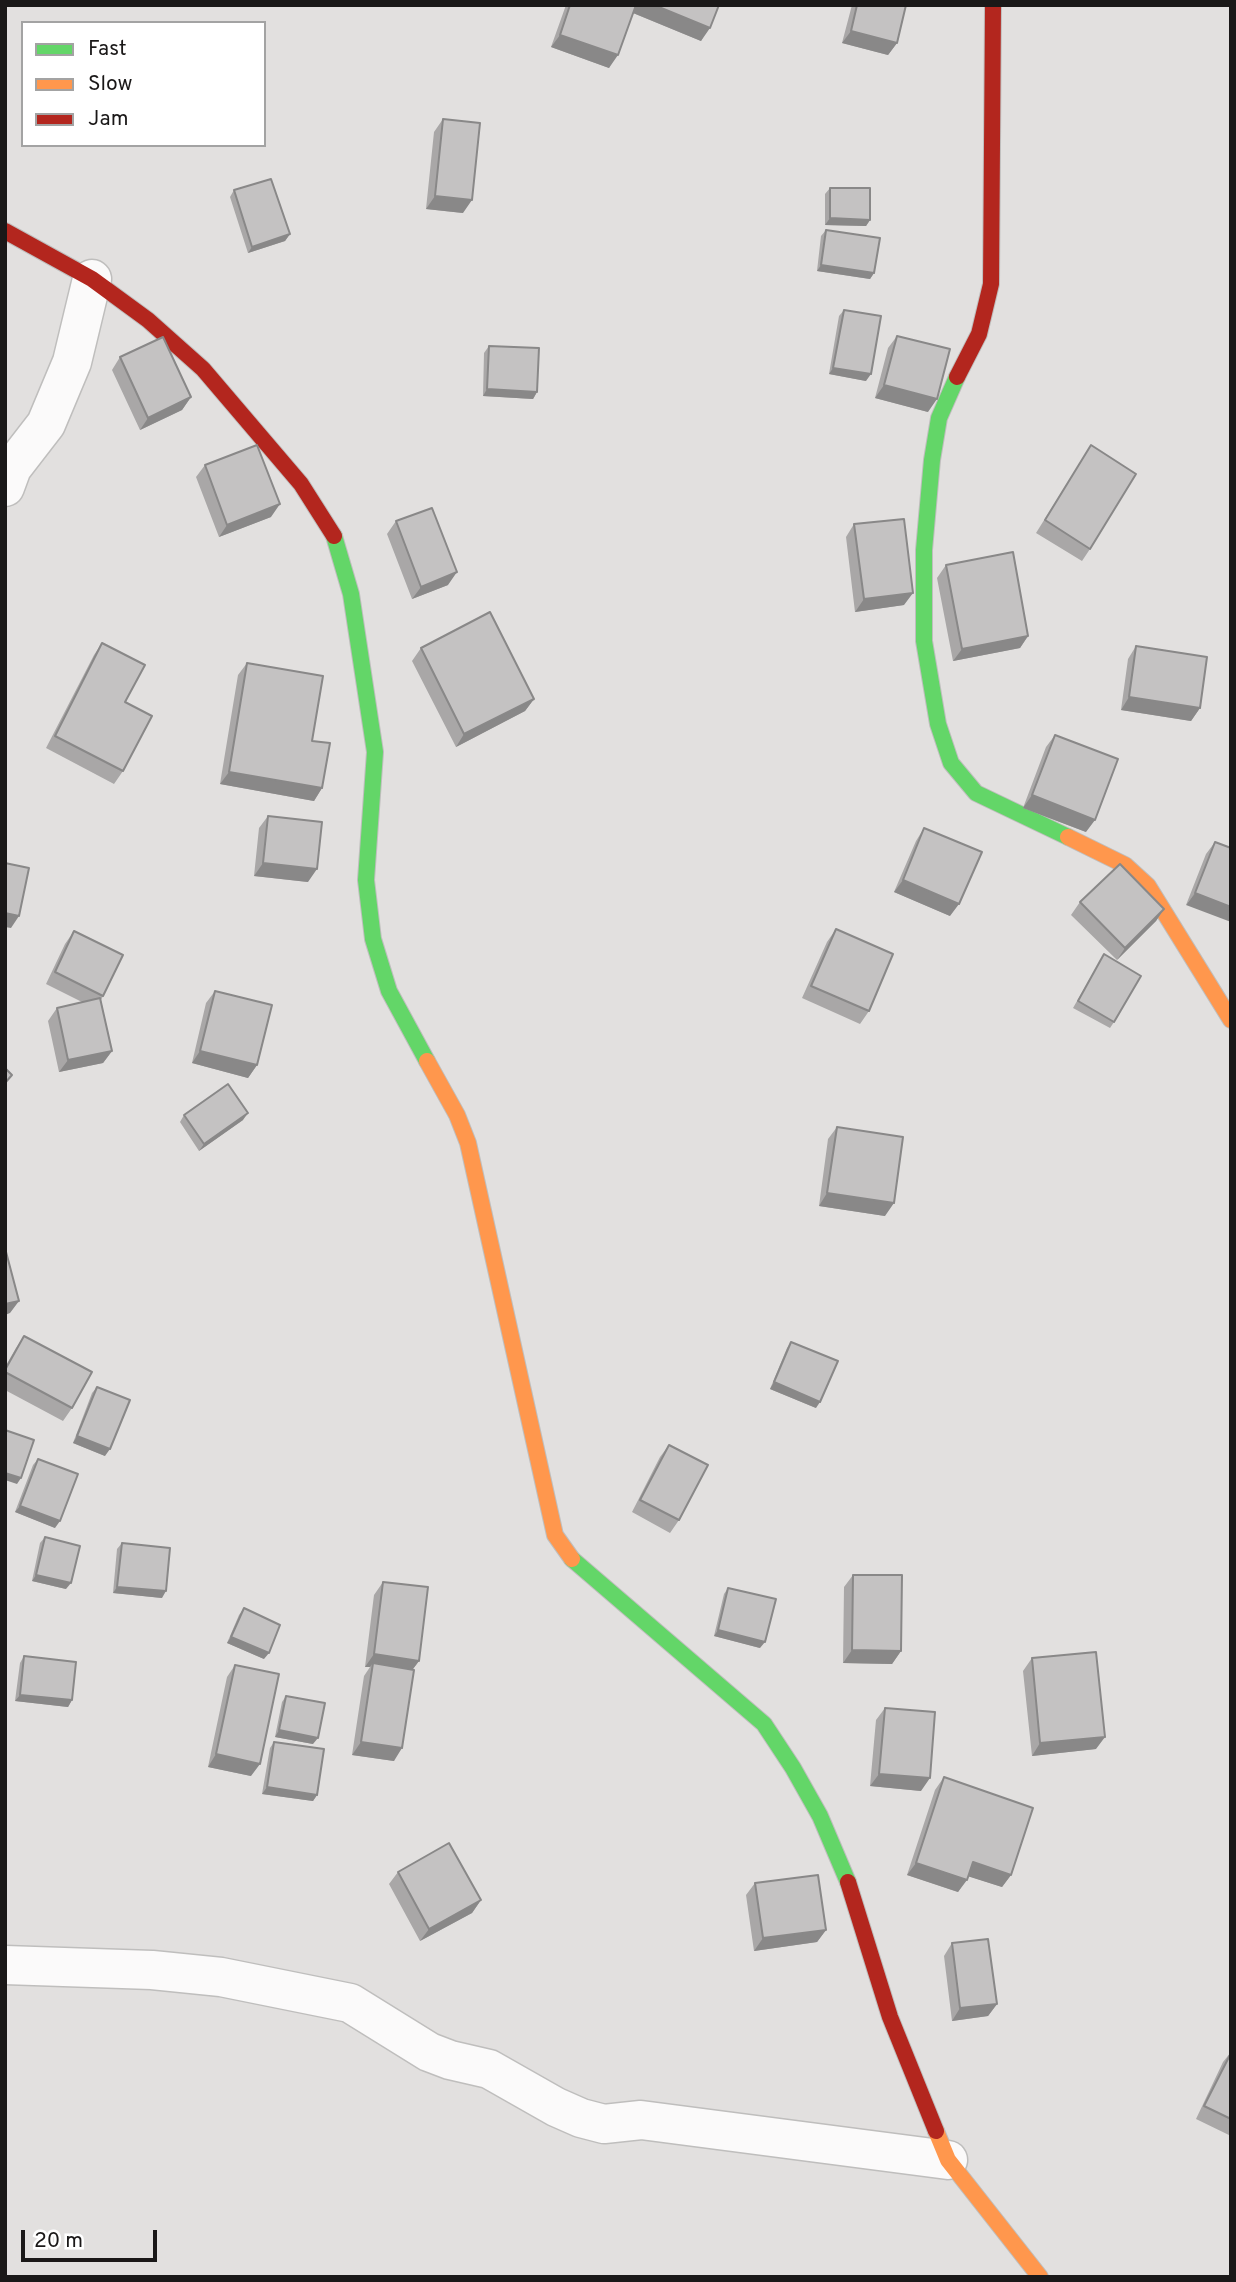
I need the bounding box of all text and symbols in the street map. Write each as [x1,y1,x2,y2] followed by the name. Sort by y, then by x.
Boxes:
[21,21,266,147] legend
[88,36,127,63] text: Fast
[88,71,133,98] text: Slow
[88,106,129,133] text: Jam
[24,2216,161,2260] scale bar
[34,2228,83,2255] text: 20 m

